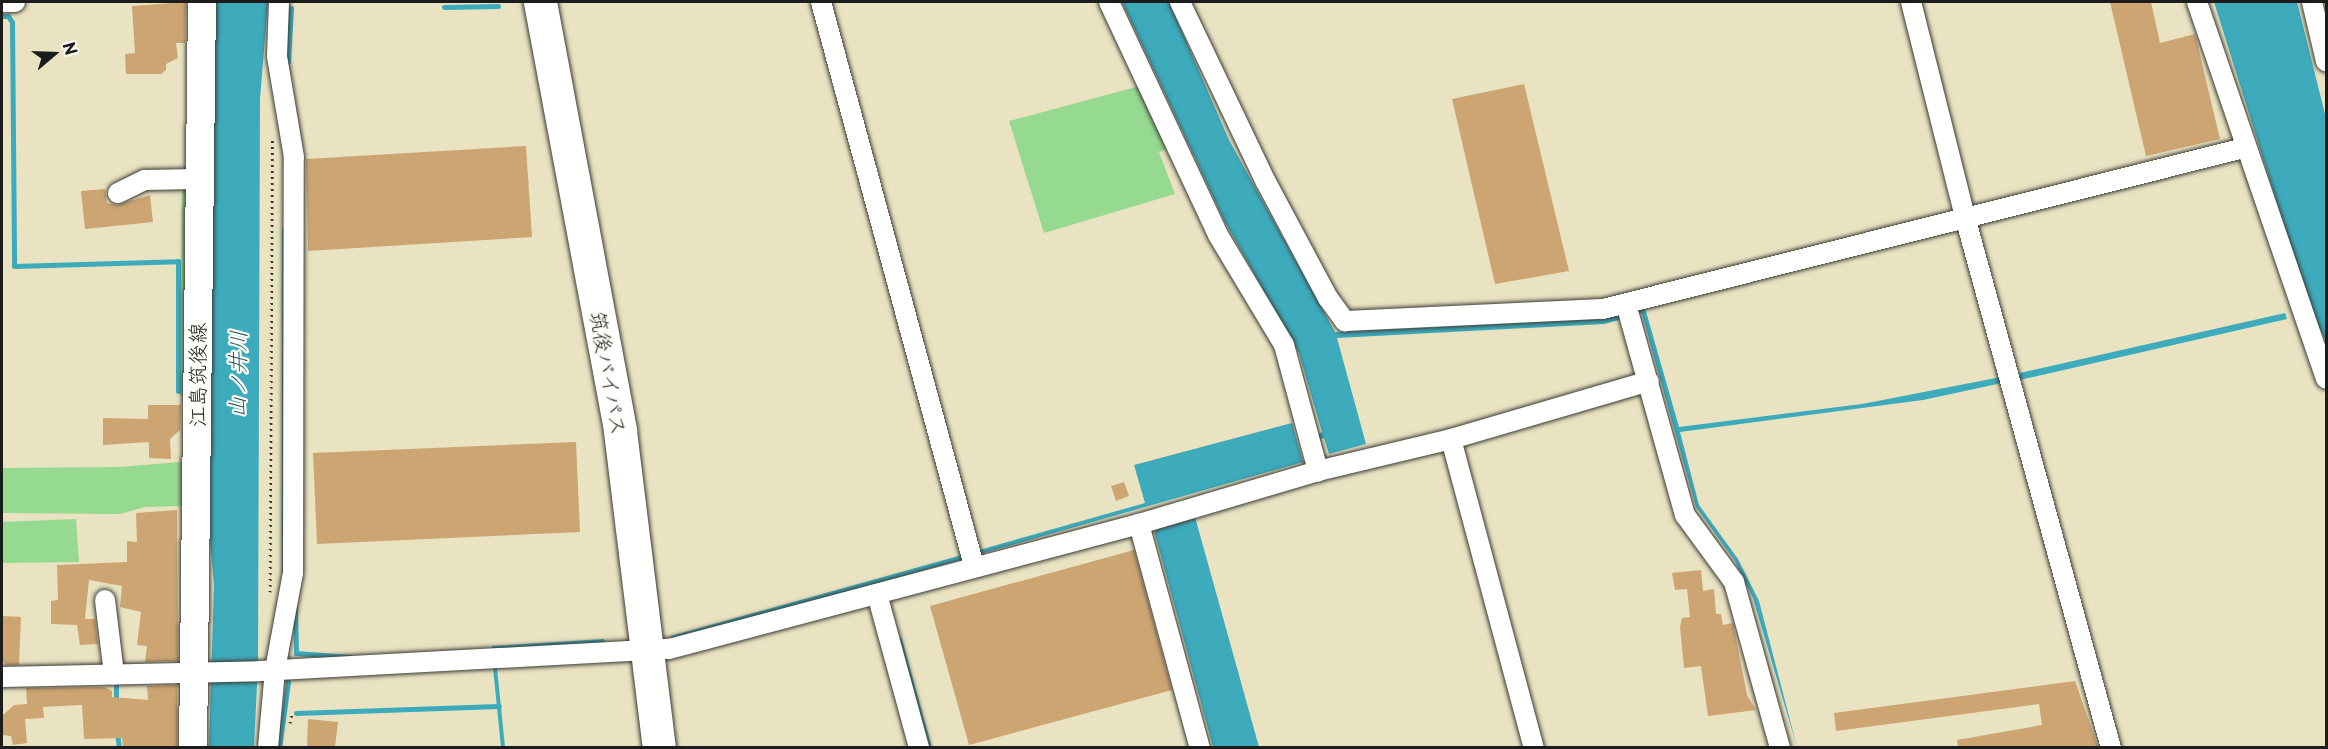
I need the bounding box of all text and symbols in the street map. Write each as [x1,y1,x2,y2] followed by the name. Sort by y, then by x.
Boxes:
[24,24,84,84] north arrow
[58,38,84,58] text: N
[587,309,633,437] street label: 筑後バイパス
[183,323,209,427] street label: 江島筑後線
[222,330,250,418] water label: 山ノ井川

